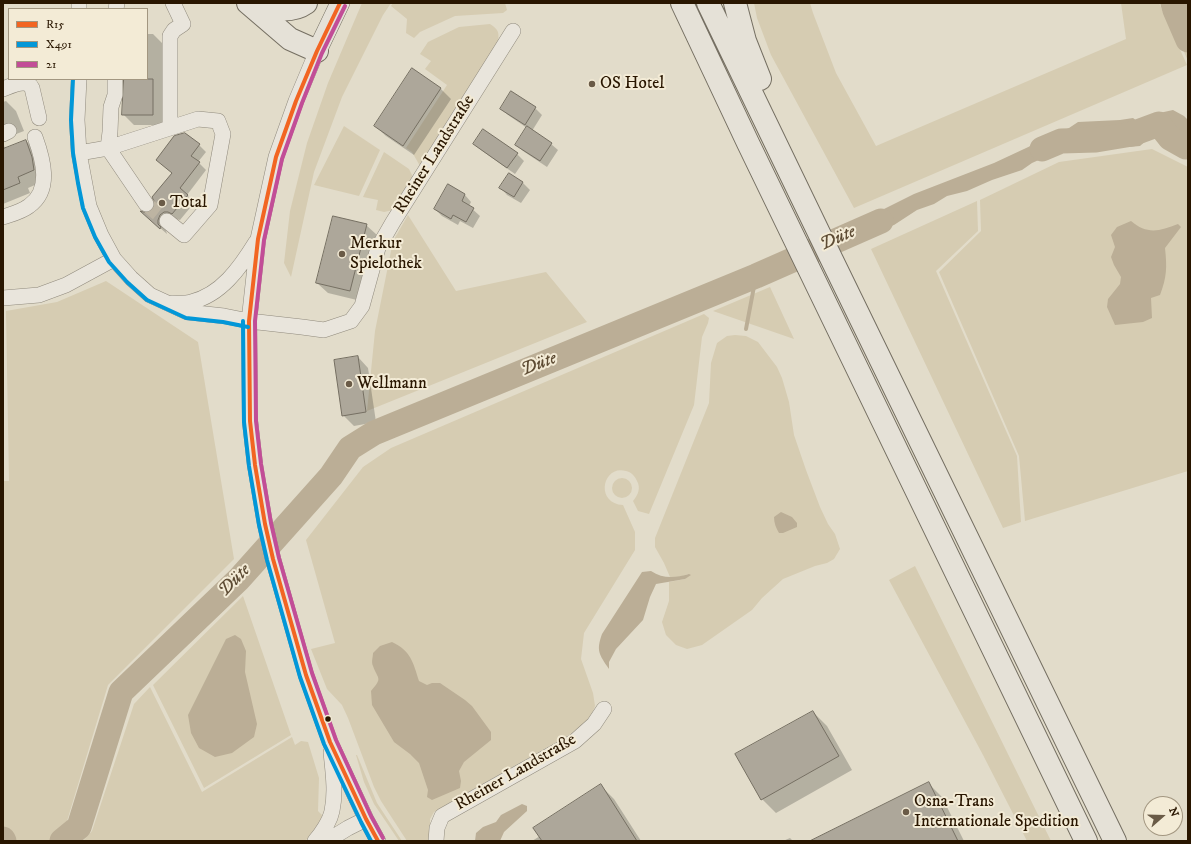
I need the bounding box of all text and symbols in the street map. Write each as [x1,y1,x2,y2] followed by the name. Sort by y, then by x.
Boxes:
[8,8,148,80] legend
[46,17,64,32] text: R15
[46,37,72,52] text: X491
[46,57,56,72] text: 21
[600,74,664,94] place label: OS Hotel
[587,79,597,89] marker: OS Hotel
[390,92,480,218] street label: Rheiner Landstraße
[170,193,207,213] place label: Total
[157,198,167,208] marker: Total
[817,222,859,256] water label: Düte
[350,234,422,274] place label: Merkur Spielothek
[337,249,347,259] marker: Merkur Spielothek
[518,348,560,382] water label: Düte
[357,374,427,394] place label: Wellmann
[344,379,354,389] marker: Wellmann
[214,560,256,602] water label: Düte
[323,714,333,724] unlabelled marker
[452,730,580,816] street label: Rheiner Landstraße
[914,792,1079,832] place label: Osna-Trans Internationale Spedition
[1143,796,1183,836] north arrow
[1165,806,1181,819] text: N
[901,807,911,817] marker: Osna-Trans Internationale Spedition

